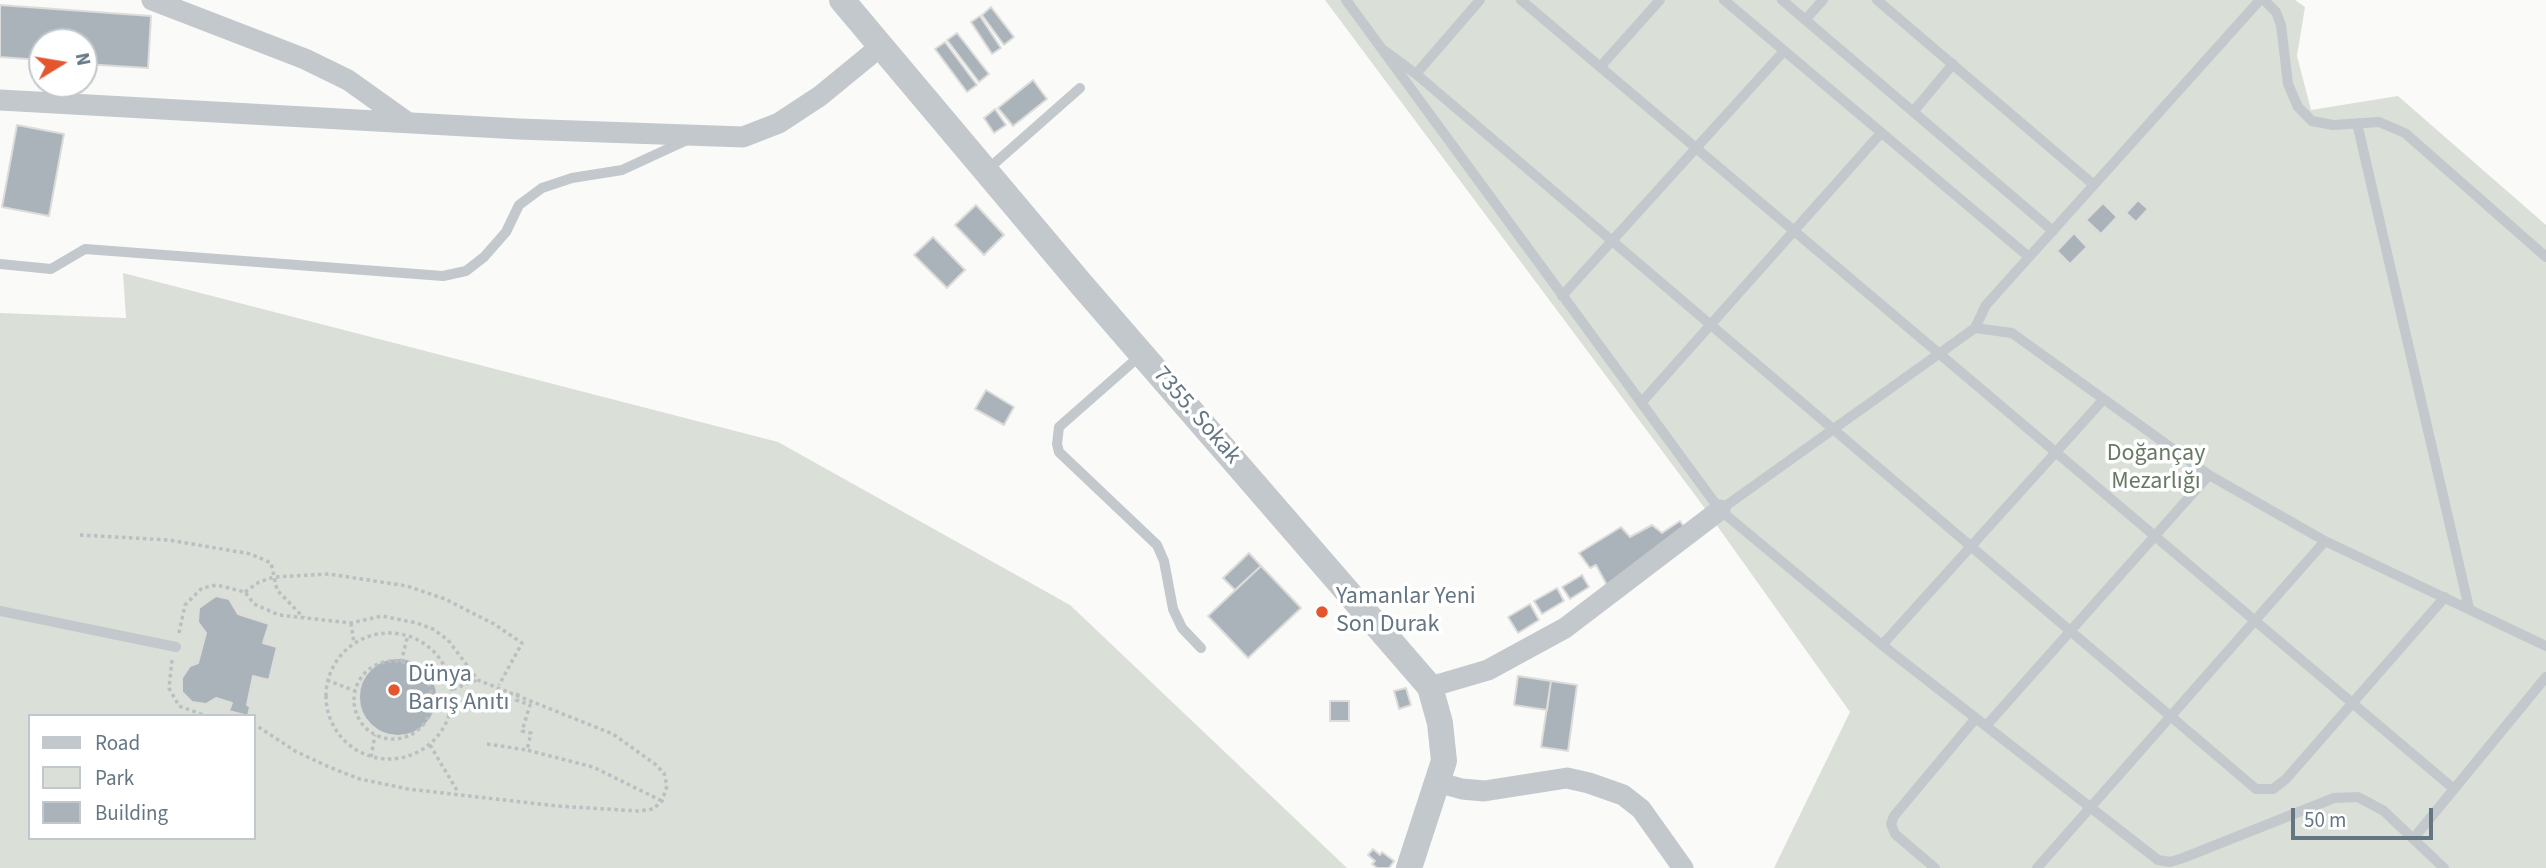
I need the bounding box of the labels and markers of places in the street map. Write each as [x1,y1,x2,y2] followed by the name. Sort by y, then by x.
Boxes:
[1336,584,1476,640] place label: Yamanlar Yeni Son Durak
[1314,604,1330,620] marker: Yamanlar Yeni Son Durak
[408,662,509,718] place label: Dünya Barış Anıtı
[386,682,402,698] marker: Dünya Barış Anıtı

